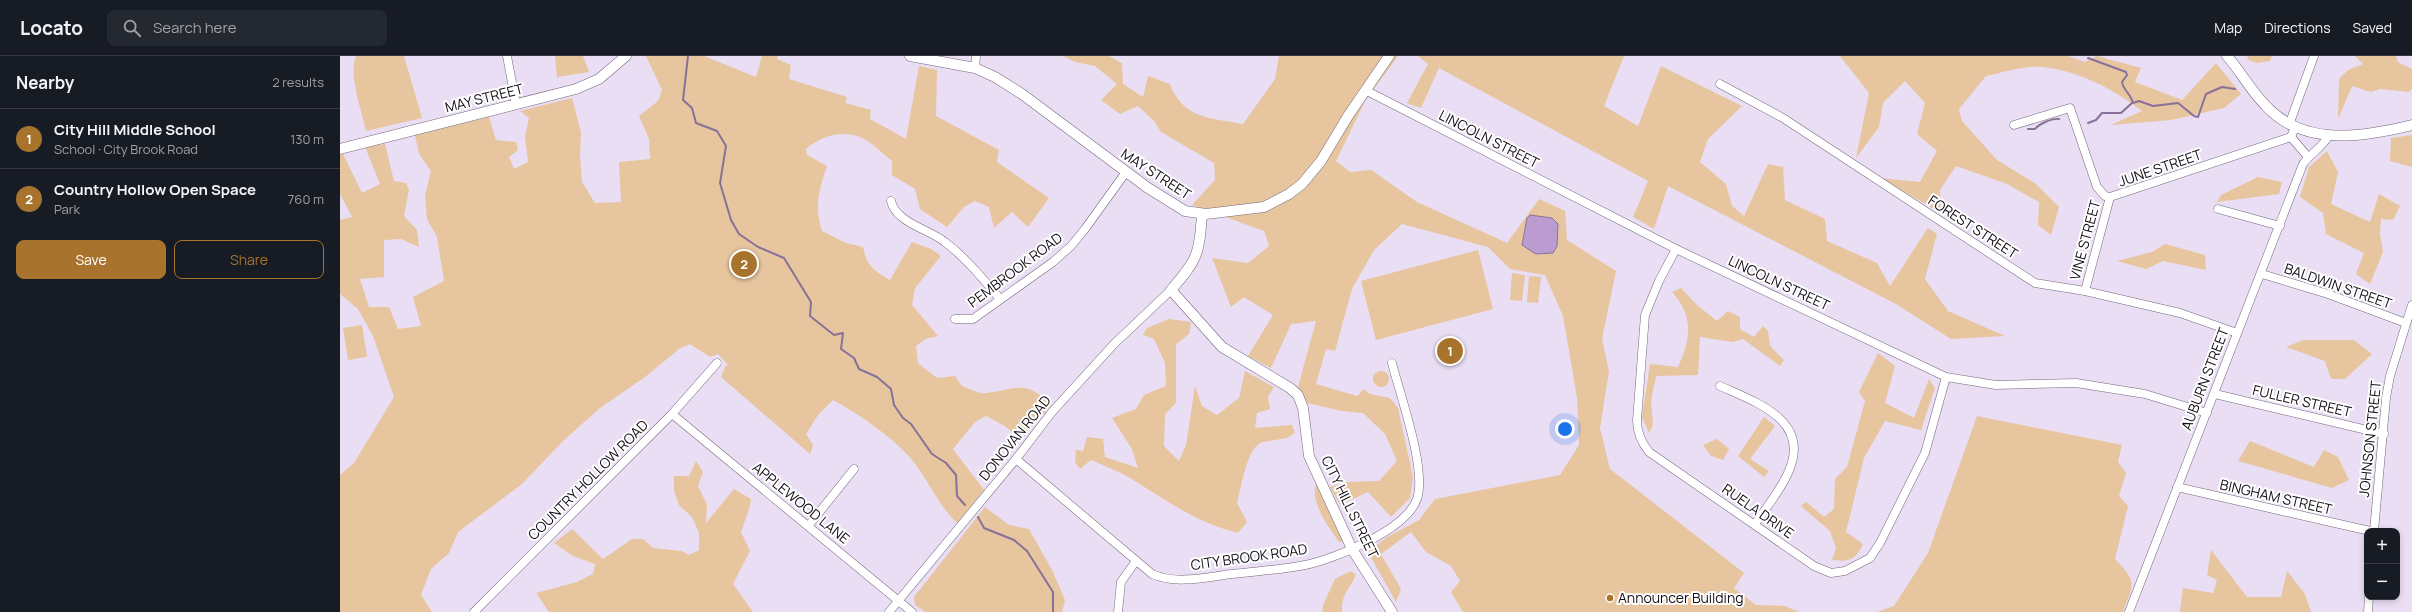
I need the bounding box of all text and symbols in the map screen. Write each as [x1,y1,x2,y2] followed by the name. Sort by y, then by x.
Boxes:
[107,10,387,46] search box
[20,15,83,41] text: Locato
[121,17,143,39] icon: search
[153,17,236,38] text: Search here
[2214,18,2242,37] text: Map
[2264,18,2331,37] text: Directions
[2353,18,2392,37] text: Saved
[16,71,74,94] text: Nearby
[272,73,324,91] text: 2 results
[443,78,526,116] street label: MAY STREET
[1436,105,1543,172] street label: LINCOLN STREET
[54,119,216,140] text: City Hill Middle School
[26,130,32,148] text: 1
[290,130,324,148] text: 130 m
[54,140,198,158] text: School · City Brook Road
[1118,144,1196,204] street label: MAY STREET
[2116,144,2205,191] street label: JUNE STREET
[54,179,256,200] text: Country Hollow Open Space
[25,190,33,208] text: 2
[288,190,324,208] text: 760 m
[1925,191,2022,263] street label: FOREST STREET
[2065,197,2104,282] street label: VINE STREET
[54,200,80,218] text: Park
[964,228,1066,311] street label: PEMBROOK ROAD
[16,240,166,279] button: Save
[174,240,324,279] button: Share
[731,249,757,279] pin: 2
[1725,251,1834,315] street label: LINCOLN STREET
[2282,258,2395,313] street label: BALDWIN STREET
[2176,324,2233,433] street label: AUBURN STREET
[1437,336,1463,366] pin: 1
[2354,379,2385,498] street label: JOHNSON STREET
[2251,380,2354,421] street label: FULLER STREET
[974,391,1055,484] street label: DONOVAN ROAD
[523,415,652,544] street label: COUNTRY HOLLOW ROAD
[1555,419,1575,439] your location
[1317,453,1384,562] street label: CITY HILL STREET
[749,458,854,548] street label: APPLEWOOD LANE
[2218,474,2335,519] street label: BINGHAM STREET
[1719,479,1798,542] street label: RUELA DRIVE
[2364,528,2400,600] map controls
[2364,528,2400,564] button: +
[1189,539,1308,574] street label: CITY BROOK ROAD
[2364,564,2400,600] button: −
[1618,588,1744,607] place label: Announcer Building
[1605,593,1615,603] marker: Announcer Building

